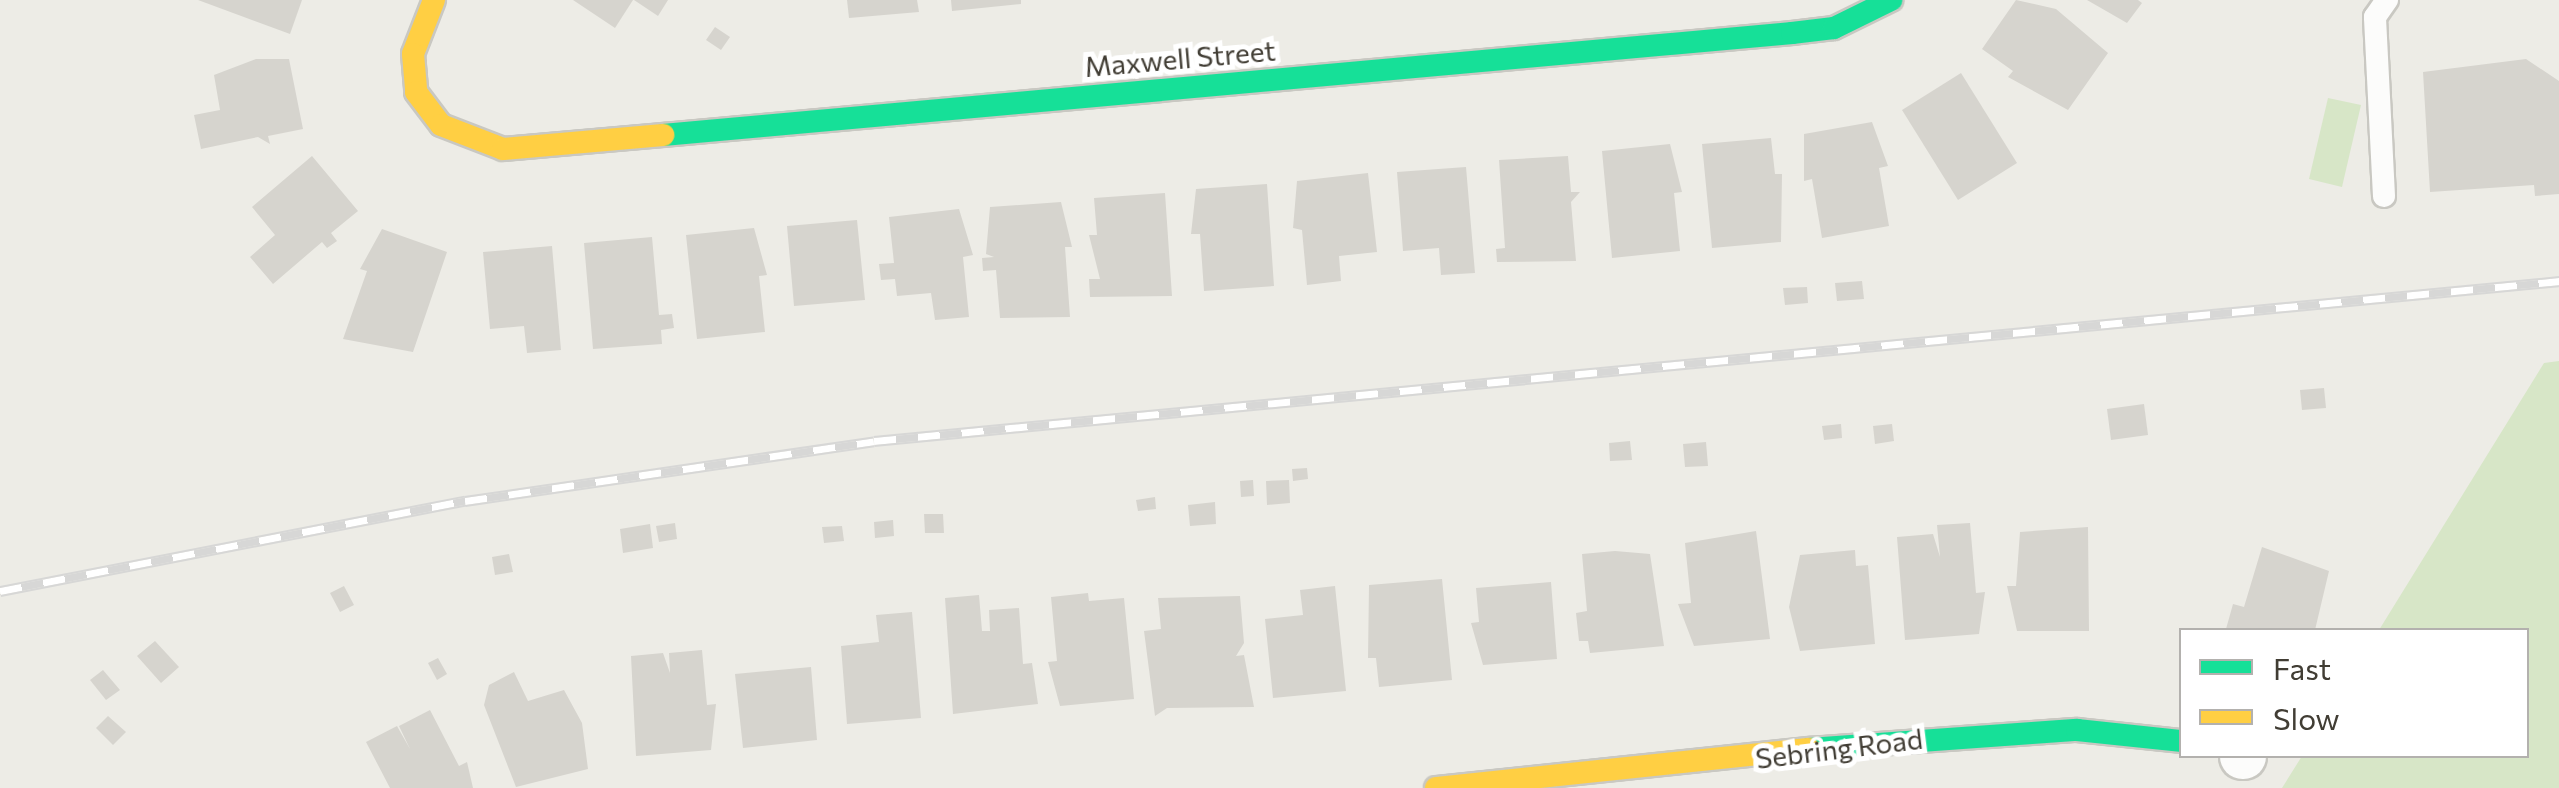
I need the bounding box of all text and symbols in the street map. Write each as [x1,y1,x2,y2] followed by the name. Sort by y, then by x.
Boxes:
[1083,33,1277,83] street label: Maxwell Street
[2179,628,2529,758] legend
[2273,649,2331,686] text: Fast
[2273,699,2340,736] text: Slow
[1754,721,1924,775] street label: Sebring Road

